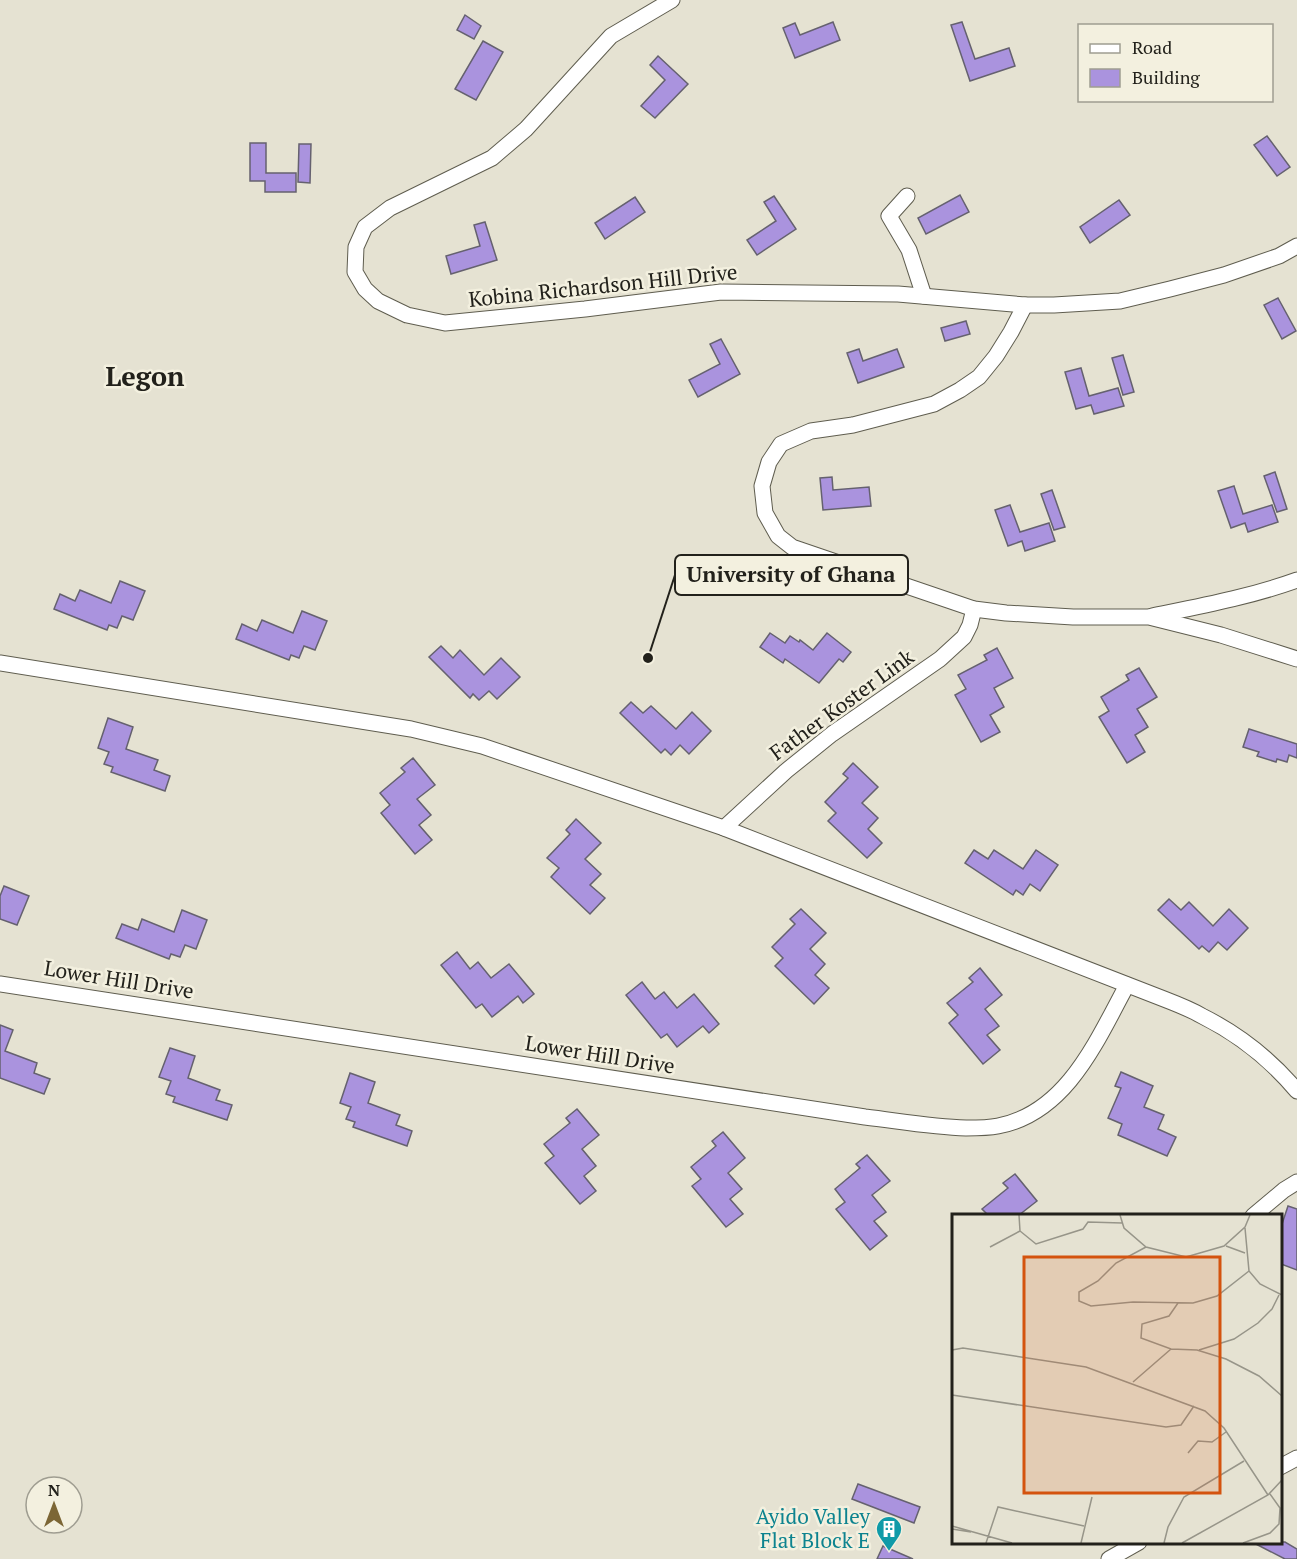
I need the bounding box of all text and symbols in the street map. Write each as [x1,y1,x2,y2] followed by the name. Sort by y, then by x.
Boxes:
[1078,24,1273,102] legend
[1132,35,1172,59] text: Road
[1132,65,1200,89] text: Building
[467,257,739,313] street label: Kobina Richardson Hill Drive
[106,358,185,394] district label: Legon
[675,555,908,595] callout: University of Ghana
[686,559,896,588] text: University of Ghana
[764,642,919,766] street label: Father Koster Link
[42,953,196,1005] street label: Lower Hill Drive
[523,1028,677,1080] street label: Lower Hill Drive
[952,1214,1282,1544] inset map
[24,1475,84,1535] north arrow
[48,1479,60,1501] text: N
[756,1502,870,1554] place label: Ayido Valley Flat Block E
[874,1514,904,1552] building icon: Ayido Valley Flat Block E

